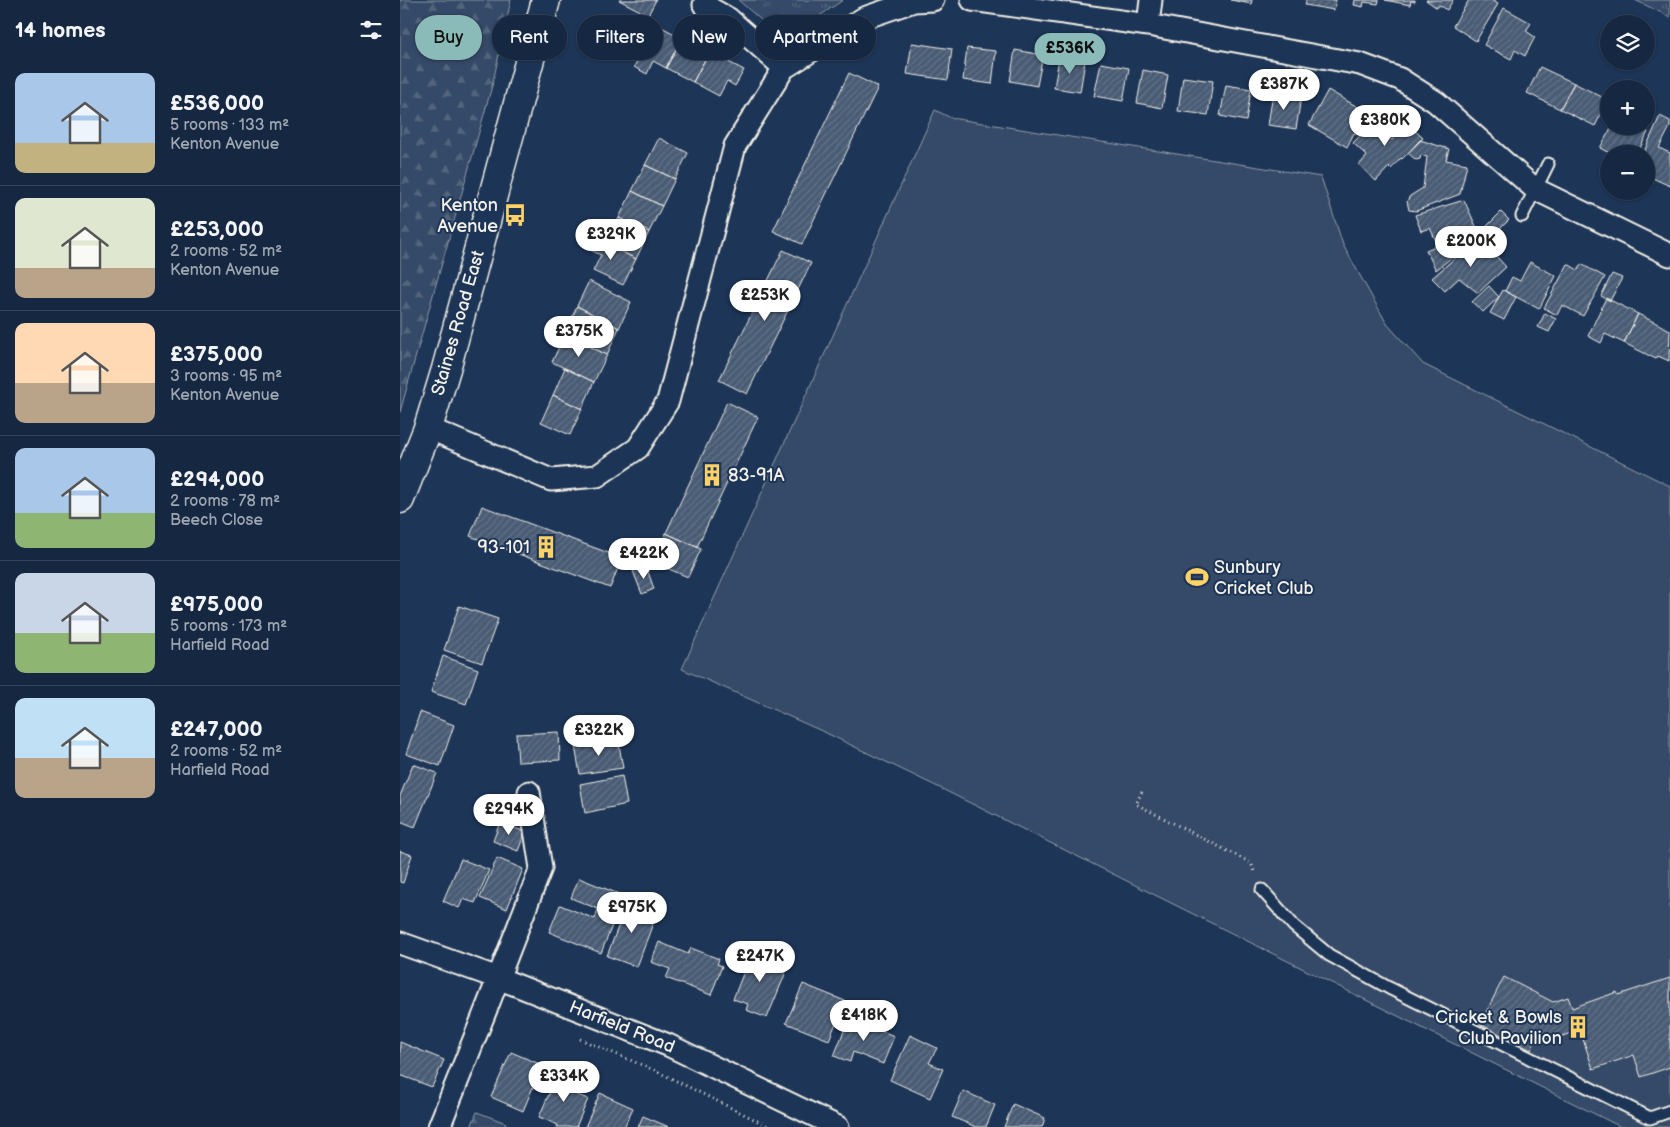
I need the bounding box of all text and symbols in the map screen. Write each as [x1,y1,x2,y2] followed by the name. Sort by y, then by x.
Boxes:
[415,15,482,60] chip: Buy
[492,15,567,60] chip: Rent
[577,15,663,60] chip: Filters
[673,15,745,60] chip: New
[755,15,876,60] chip: Apartment
[1600,15,1655,200] map controls
[1600,15,1655,70] button: layers
[357,16,385,44] icon: filters
[15,18,106,43] text: 14 homes
[1035,32,1105,75] pin: £536K
[1045,39,1095,58] text: £536K
[1249,68,1319,111] pin: £387K
[1260,75,1308,94] text: £387K
[1600,80,1655,135] button: +
[170,91,264,116] text: £536,000
[55,93,115,153] icon: home
[1350,104,1420,147] pin: £380K
[1360,111,1410,130] text: £380K
[170,116,289,135] text: 5 rooms · 133 m²
[170,135,279,154] text: Kenton Avenue
[1600,145,1655,200] button: −
[438,195,498,237] place label: Kenton Avenue
[502,202,528,228] bus stop icon: Kenton Avenue
[170,217,264,242] text: £253,000
[55,218,115,278] icon: home
[576,218,646,261] pin: £329K
[586,225,636,244] text: £329K
[1436,226,1506,268] pin: £200K
[1446,232,1496,251] text: £200K
[170,242,282,261] text: 2 rooms · 52 m²
[427,248,489,398] street label: Staines Road East
[170,261,279,280] text: Kenton Avenue
[730,280,800,322] pin: £253K
[741,286,790,305] text: £253K
[544,316,614,358] pin: £375K
[555,322,603,341] text: £375K
[170,342,263,367] text: £375,000
[55,343,115,403] icon: home
[170,367,282,386] text: 3 rooms · 95 m²
[170,386,279,405] text: Kenton Avenue
[699,462,725,488] building icon: 83-91A
[728,465,785,486] place label: 83-91A
[170,467,264,492] text: £294,000
[55,468,115,528] icon: home
[170,492,280,511] text: 2 rooms · 78 m²
[170,511,263,530] text: Beech Close
[533,534,559,560] building icon: 93-101
[477,537,530,558] place label: 93-101
[609,538,679,580] pin: £422K
[619,544,669,563] text: £422K
[1214,557,1314,599] place label: Sunbury Cricket Club
[1184,564,1210,590] sports icon: Sunbury Cricket Club
[170,592,263,617] text: £975,000
[55,593,115,653] icon: home
[170,617,287,636] text: 5 rooms · 173 m²
[170,636,269,655] text: Harfield Road
[564,714,634,757] pin: £322K
[170,717,263,742] text: £247,000
[55,718,115,778] icon: home
[574,721,624,740] text: £322K
[170,742,282,761] text: 2 rooms · 52 m²
[170,761,269,780] text: Harfield Road
[474,794,544,836] pin: £294K
[484,800,534,819] text: £294K
[597,892,667,934] pin: £975K
[608,898,656,917] text: £975K
[725,940,795,983] pin: £247K
[736,947,784,966] text: £247K
[566,996,678,1058] street label: Harfield Road
[829,1000,899,1042] pin: £418K
[841,1006,887,1025] text: £418K
[1435,1007,1562,1049] place label: Cricket & Bowls Club Pavilion
[1565,1014,1591,1040] building icon: Cricket & Bowls Club Pavilion
[529,1060,599,1103] pin: £334K
[540,1067,588,1086] text: £334K

